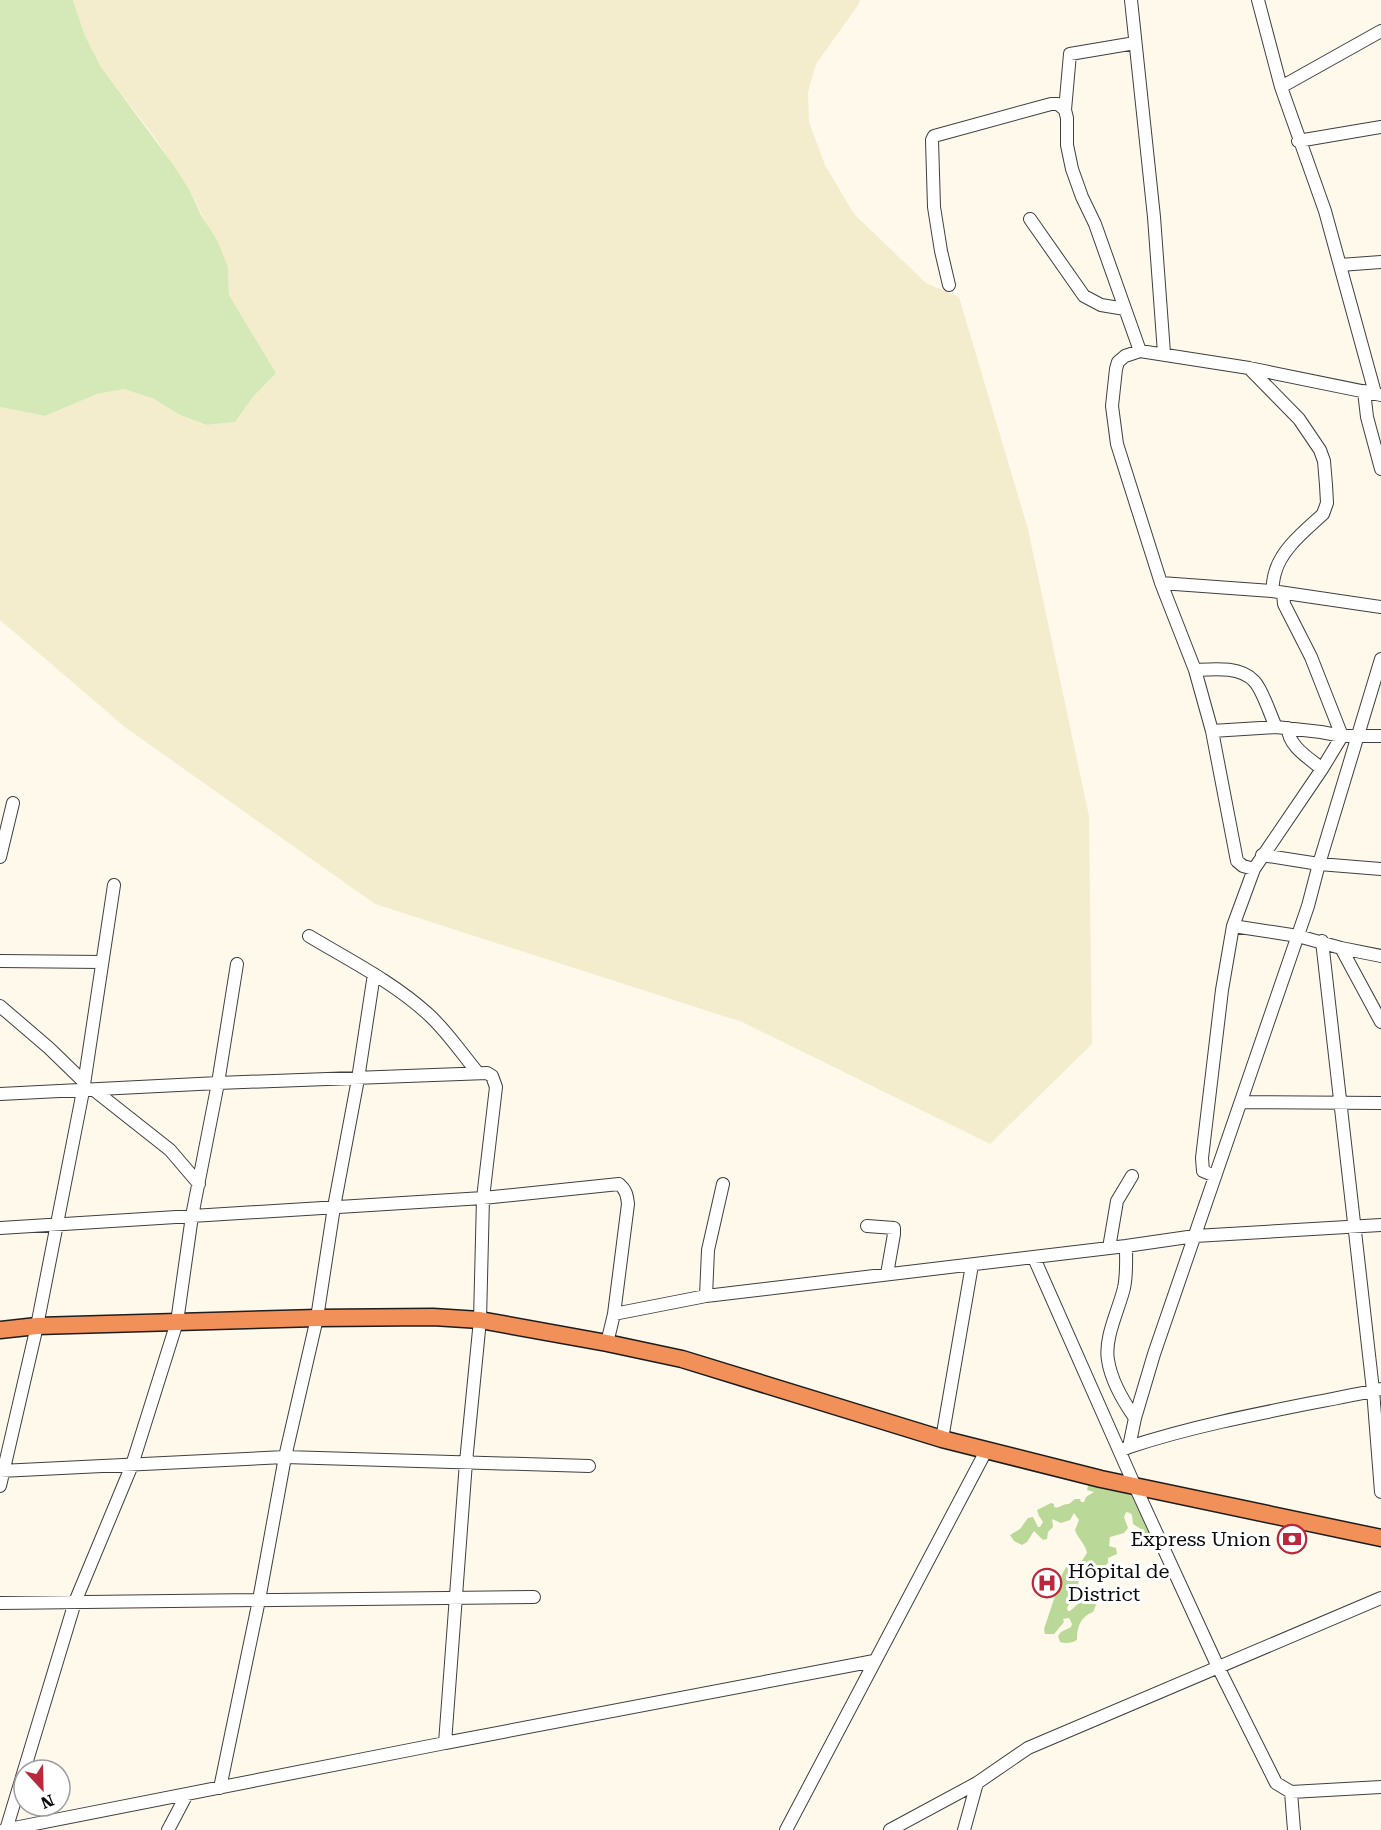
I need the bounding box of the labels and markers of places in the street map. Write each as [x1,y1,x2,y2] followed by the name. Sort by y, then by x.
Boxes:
[1276,1523,1308,1555] bank icon: Express Union
[1131,1527,1271,1551] place label: Express Union
[1068,1559,1169,1606] place label: Hôpital de District
[1031,1567,1063,1599] hospital icon: Hôpital de District

